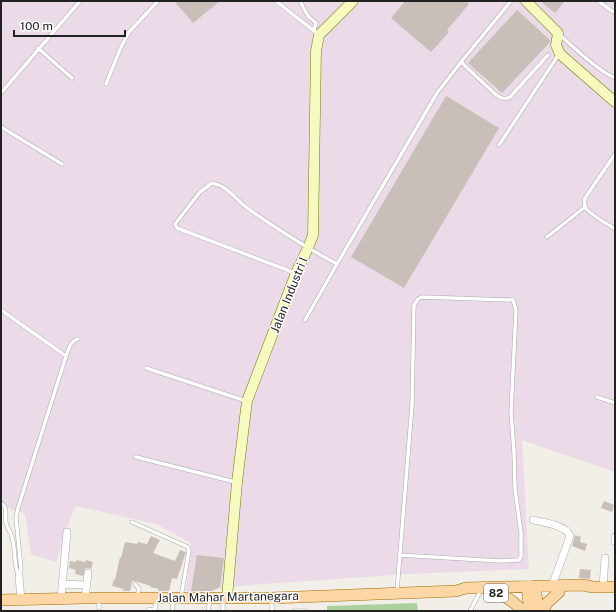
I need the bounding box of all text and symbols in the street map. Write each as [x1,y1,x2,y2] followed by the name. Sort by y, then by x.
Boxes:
[14,12,125,38] scale bar
[20,19,53,33] text: 100 m
[267,255,311,335] street label: Jalan Industri I
[484,584,508,602] road number: 82
[157,589,299,605] street label: Jalan Mahar Martanegara

